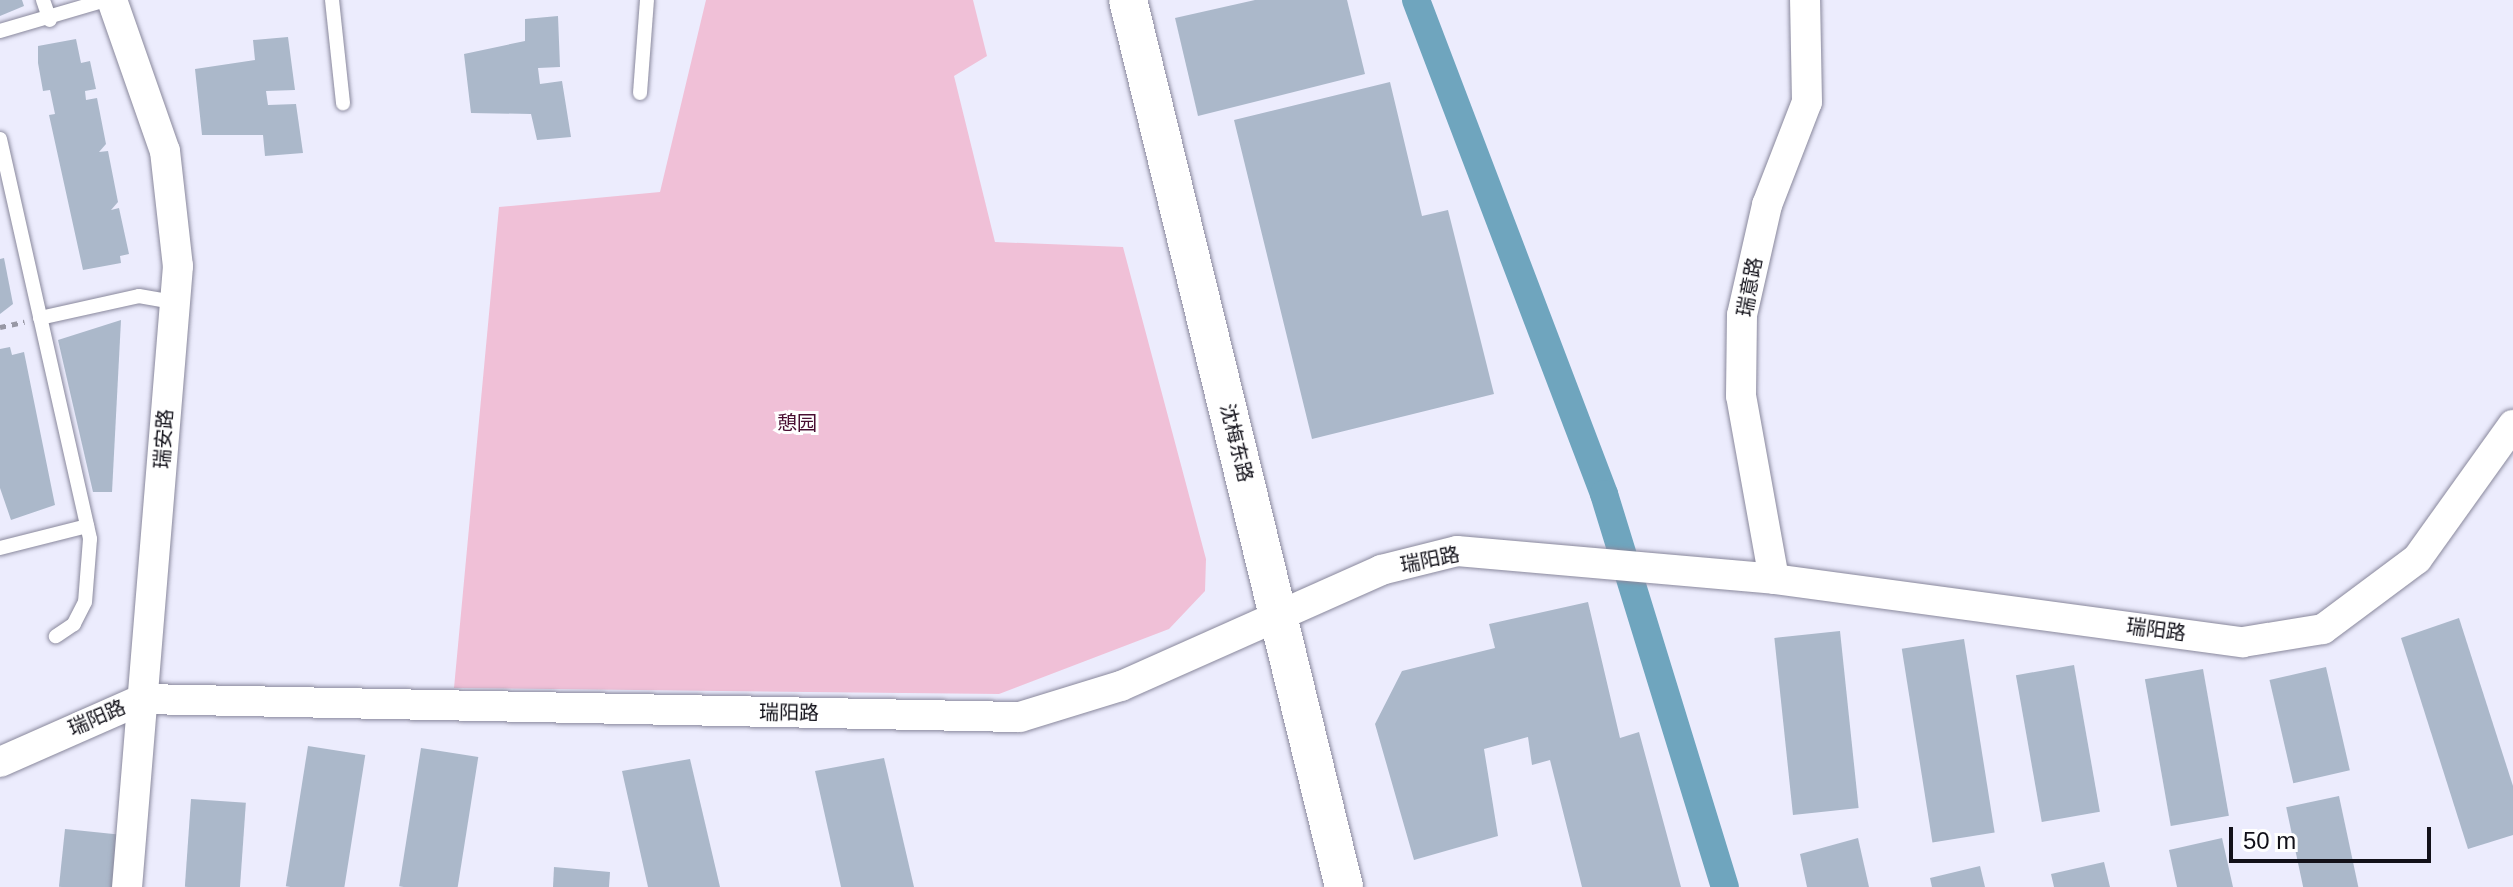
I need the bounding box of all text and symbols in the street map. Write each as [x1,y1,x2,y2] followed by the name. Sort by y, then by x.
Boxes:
[1732,255,1768,319] street label: 瑞意路
[1215,401,1257,485] street label: 沈梅东路
[150,408,178,470] street label: 瑞安路
[777,411,817,435] park label: 憩园
[1398,542,1462,578] street label: 瑞阳路
[2125,614,2187,646] street label: 瑞阳路
[65,695,129,741] street label: 瑞阳路
[759,700,819,726] street label: 瑞阳路
[2233,811,2435,861] scale bar
[2243,827,2296,854] text: 50 m

